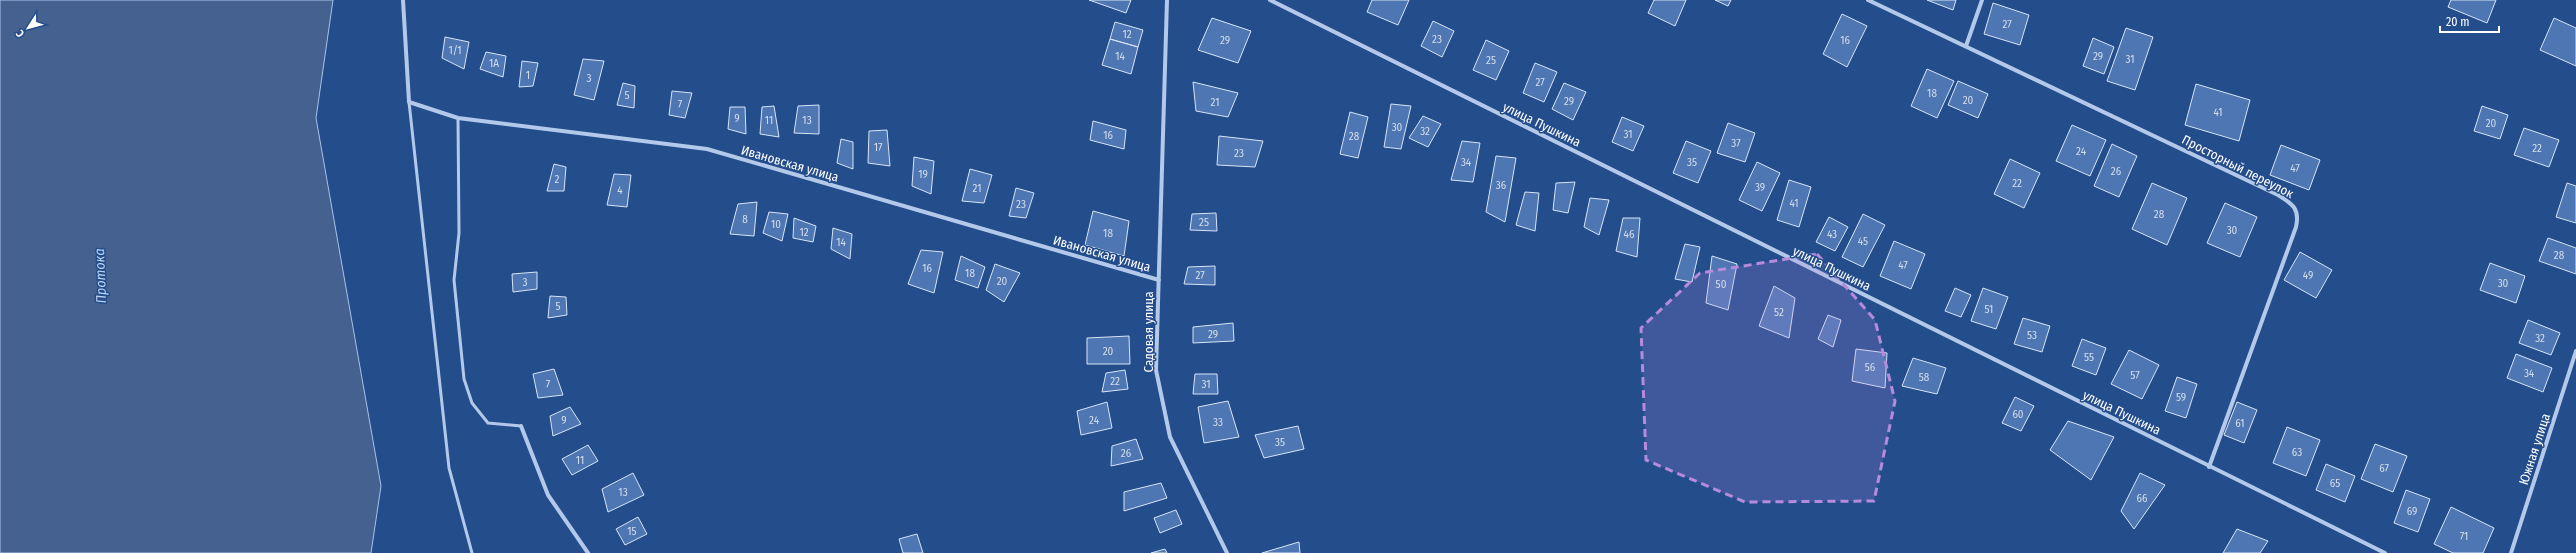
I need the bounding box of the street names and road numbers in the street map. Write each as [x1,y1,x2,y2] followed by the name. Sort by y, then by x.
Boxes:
[1500,99,1583,150] street label: улица Пушкина
[2179,132,2296,201] street label: Просторный переулок
[739,142,840,185] street label: Ивановская улица
[1051,232,1152,275] street label: Ивановская улица
[1790,243,1873,294] street label: улица Пушкина
[1141,291,1156,373] street label: Садовая улица
[2080,387,2163,438] street label: улица Пушкина
[2516,412,2553,487] street label: Южная улица

